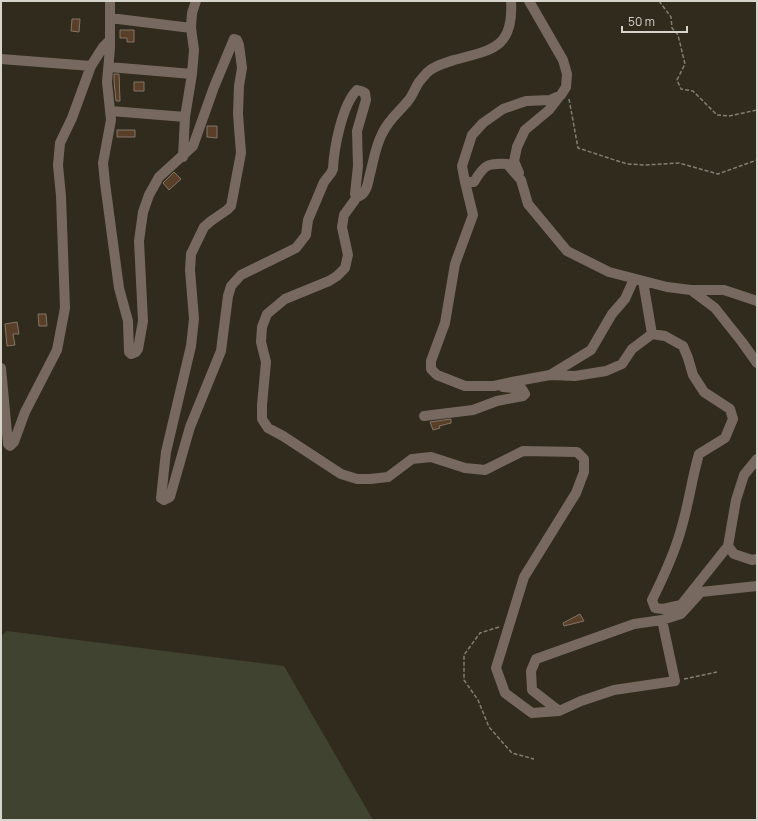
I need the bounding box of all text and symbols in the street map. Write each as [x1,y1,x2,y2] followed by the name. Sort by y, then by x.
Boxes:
[622,8,687,34] scale bar
[628,13,655,30] text: 50 m

